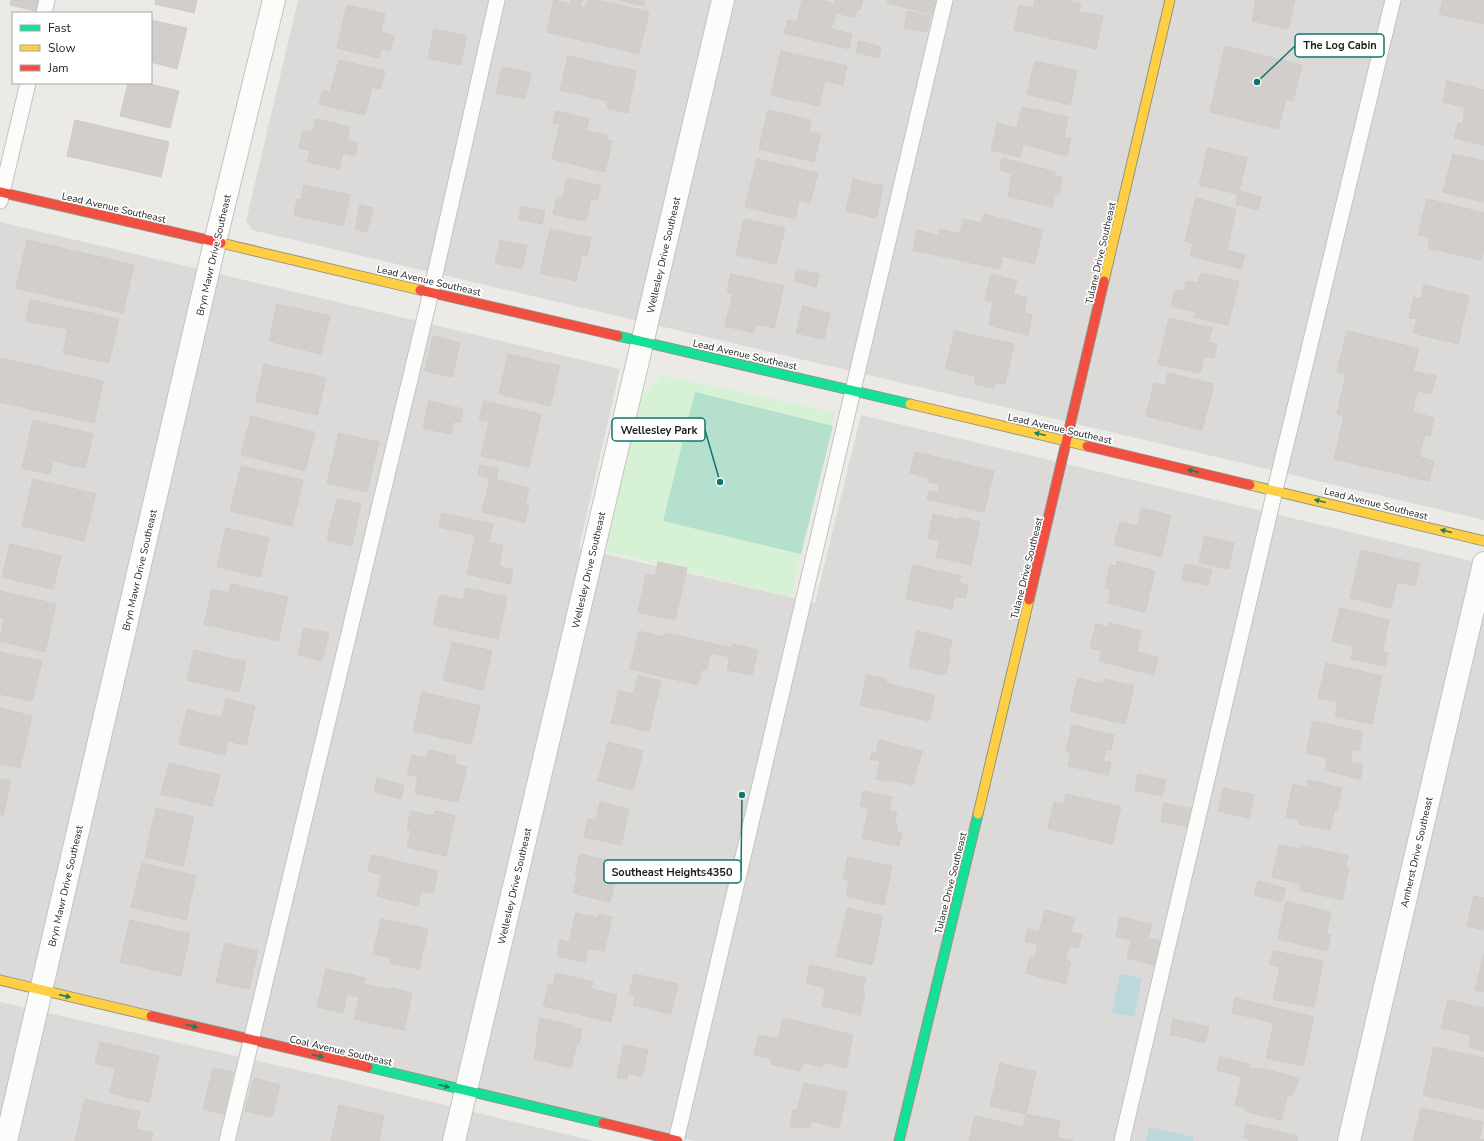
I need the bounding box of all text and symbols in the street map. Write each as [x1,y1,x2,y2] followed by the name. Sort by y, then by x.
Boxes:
[12,12,152,84] legend
[48,20,71,36] text: Fast
[1295,34,1384,57] callout: The Log Cabin
[1303,38,1377,53] text: The Log Cabin
[48,40,76,56] text: Slow
[47,60,69,76] text: Jam
[60,189,168,227] street label: Lead Avenue Southeast
[193,193,235,317] street label: Bryn Mawr Drive Southeast
[644,195,684,315] street label: Wellesley Drive Southeast
[1082,200,1120,306] street label: Tulane Drive Southeast
[375,262,483,300] street label: Lead Avenue Southeast
[691,336,799,374] street label: Lead Avenue Southeast
[1006,410,1114,448] street label: Lead Avenue Southeast
[612,418,705,441] callout: Wellesley Park
[620,423,699,438] text: Wellesley Park
[1033,431,1046,437] one-way arrow
[1187,467,1199,473] one-way arrow
[1322,484,1430,524] street label: Lead Avenue Southeast
[1314,498,1326,504] one-way arrow
[119,508,161,632] street label: Bryn Mawr Drive Southeast
[569,510,609,630] street label: Wellesley Drive Southeast
[1008,515,1047,621] street label: Tulane Drive Southeast
[1440,528,1452,534] one-way arrow
[1397,795,1437,909] street label: Amherst Drive Southeast
[45,824,87,948] street label: Bryn Mawr Drive Southeast
[495,826,535,946] street label: Wellesley Drive Southeast
[932,830,971,936] street label: Tulane Drive Southeast
[604,860,741,883] callout: Southeast Heights4350
[611,865,733,880] text: Southeast Heights4350
[59,993,71,999] one-way arrow
[186,1023,198,1029] one-way arrow
[288,1032,394,1070] street label: Coal Avenue Southeast
[312,1054,324,1060] one-way arrow
[438,1084,451,1090] one-way arrow

